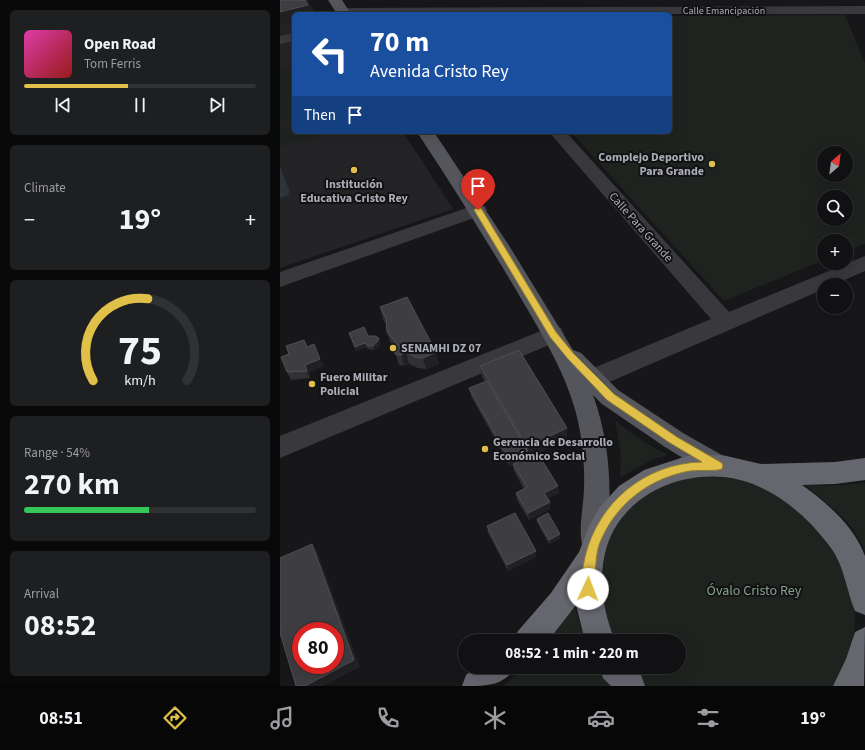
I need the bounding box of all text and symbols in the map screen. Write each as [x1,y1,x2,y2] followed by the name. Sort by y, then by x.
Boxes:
[683,4,765,18] street label: Calle Emancipación
[370,22,429,62] text: 70 m
[304,28,356,80] icon: left
[84,34,156,55] text: Open Road
[84,55,141,73] text: Tom Ferris
[370,59,509,84] text: Avenida Cristo Rey
[52,94,74,116] icon: previous
[129,94,151,116] icon: pause
[206,94,228,116] icon: next
[344,104,366,126] icon: arrive
[304,105,336,126] text: Then
[817,146,853,182] north arrow
[817,146,853,314] map controls
[598,149,704,180] place label: Complejo Deportivo Para Grande
[707,159,717,169] marker: Complejo Deportivo Para Grande
[349,165,359,175] marker: Institución Educativa Cristo Rey
[461,169,495,210] pin
[467,175,489,197] icon: arrive
[300,176,409,207] place label: Institución Educativa Cristo Rey
[24,179,66,197] text: Climate
[605,189,677,266] street label: Calle Para Grande
[817,190,853,226] button: search
[119,198,161,241] text: 19°
[24,204,35,236] text: −
[245,204,256,236] text: +
[817,234,853,270] button: +
[817,278,853,314] button: −
[118,321,162,381] text: 75
[401,340,481,357] place label: SENAMHI DZ 07
[388,343,398,353] marker: SENAMHI DZ 07
[320,369,388,400] place label: Fuero Militar Policial
[124,370,156,391] text: km/h
[307,379,317,389] marker: Fuero Militar Policial
[493,434,613,465] place label: Gerencia de Desarrollo Económico Social
[24,444,90,462] text: Range · 54%
[480,444,490,454] marker: Gerencia de Desarrollo Económico Social
[24,463,120,506] text: 270 km
[567,568,609,610] position arrow
[707,581,802,601] park label: Óvalo Cristo Rey
[24,585,59,603] text: Arrival
[24,604,96,647] text: 08:52
[292,622,344,674] speed limit sign: 80
[505,643,639,664] text: 08:52 · 1 min · 220 m
[161,704,189,732] icon: directions
[268,704,296,732] icon: music
[374,704,402,732] icon: phone
[481,704,509,732] icon: climate
[587,704,615,732] icon: car
[694,704,722,732] icon: filters
[39,706,83,731] text: 08:51
[800,706,826,731] text: 19°

